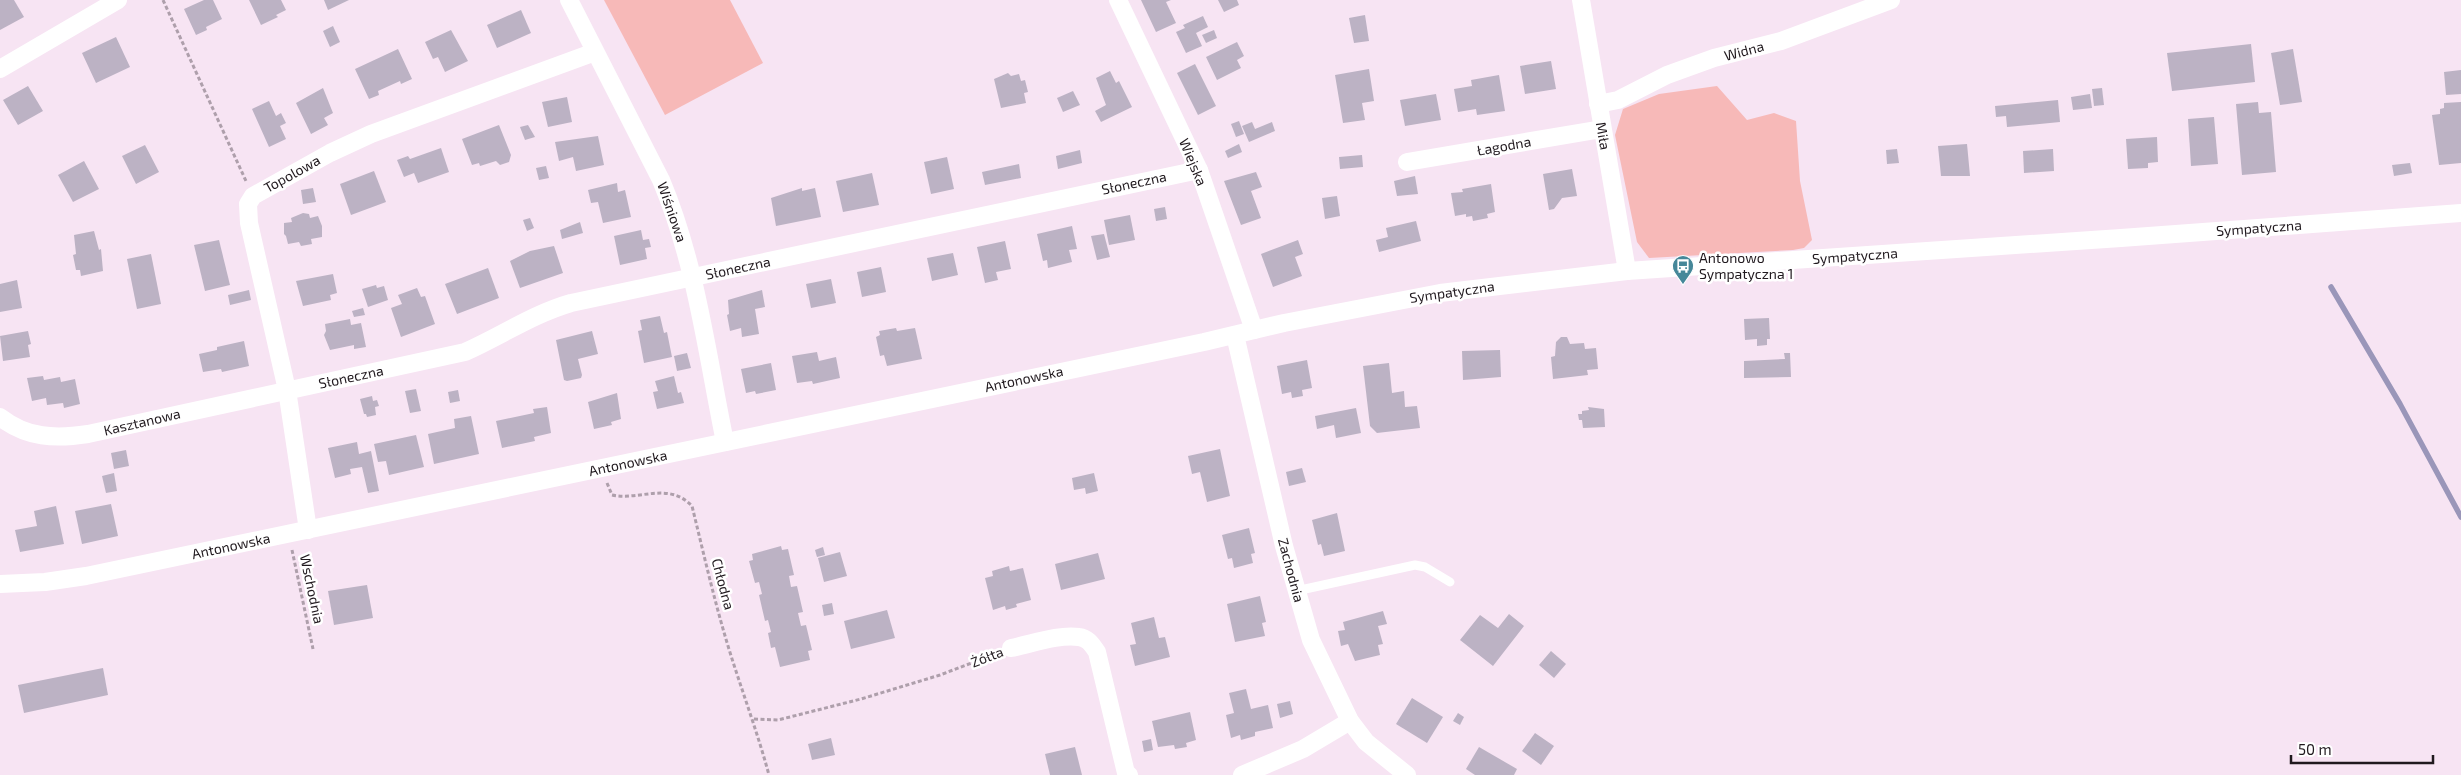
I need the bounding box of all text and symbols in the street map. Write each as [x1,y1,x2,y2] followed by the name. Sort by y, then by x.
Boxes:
[1722,37,1766,64] street label: Widna
[1593,121,1614,151] street label: Miła
[1476,132,1532,159] street label: Łagodna
[1176,136,1211,188] street label: Wiejska
[261,151,323,196] street label: Topolowa
[1100,167,1168,198] street label: Słoneczna
[654,179,691,244] street label: Wiśniowa
[2216,216,2302,239] street label: Sympatyczna
[1812,244,1898,267] street label: Sympatyczna
[1699,249,1793,282] place label: Antonowo Sympatyczna 1
[704,252,772,283] street label: Słoneczna
[1671,254,1695,285] bus stop icon: Antonowo Sympatyczna 1
[1408,277,1496,306] street label: Sympatyczna
[317,361,385,392] street label: Słoneczna
[983,362,1065,395] street label: Antonowska
[102,404,182,439] street label: Kasztanowa
[587,446,669,479] street label: Antonowska
[190,529,272,562] street label: Antonowska
[1275,536,1308,604] street label: Zachodnia
[297,553,328,625] street label: Wschodnia
[708,556,738,611] street label: Chłodna
[968,643,1005,670] street label: Żółta
[2291,732,2434,764] scale bar
[2298,740,2332,758] text: 50 m

